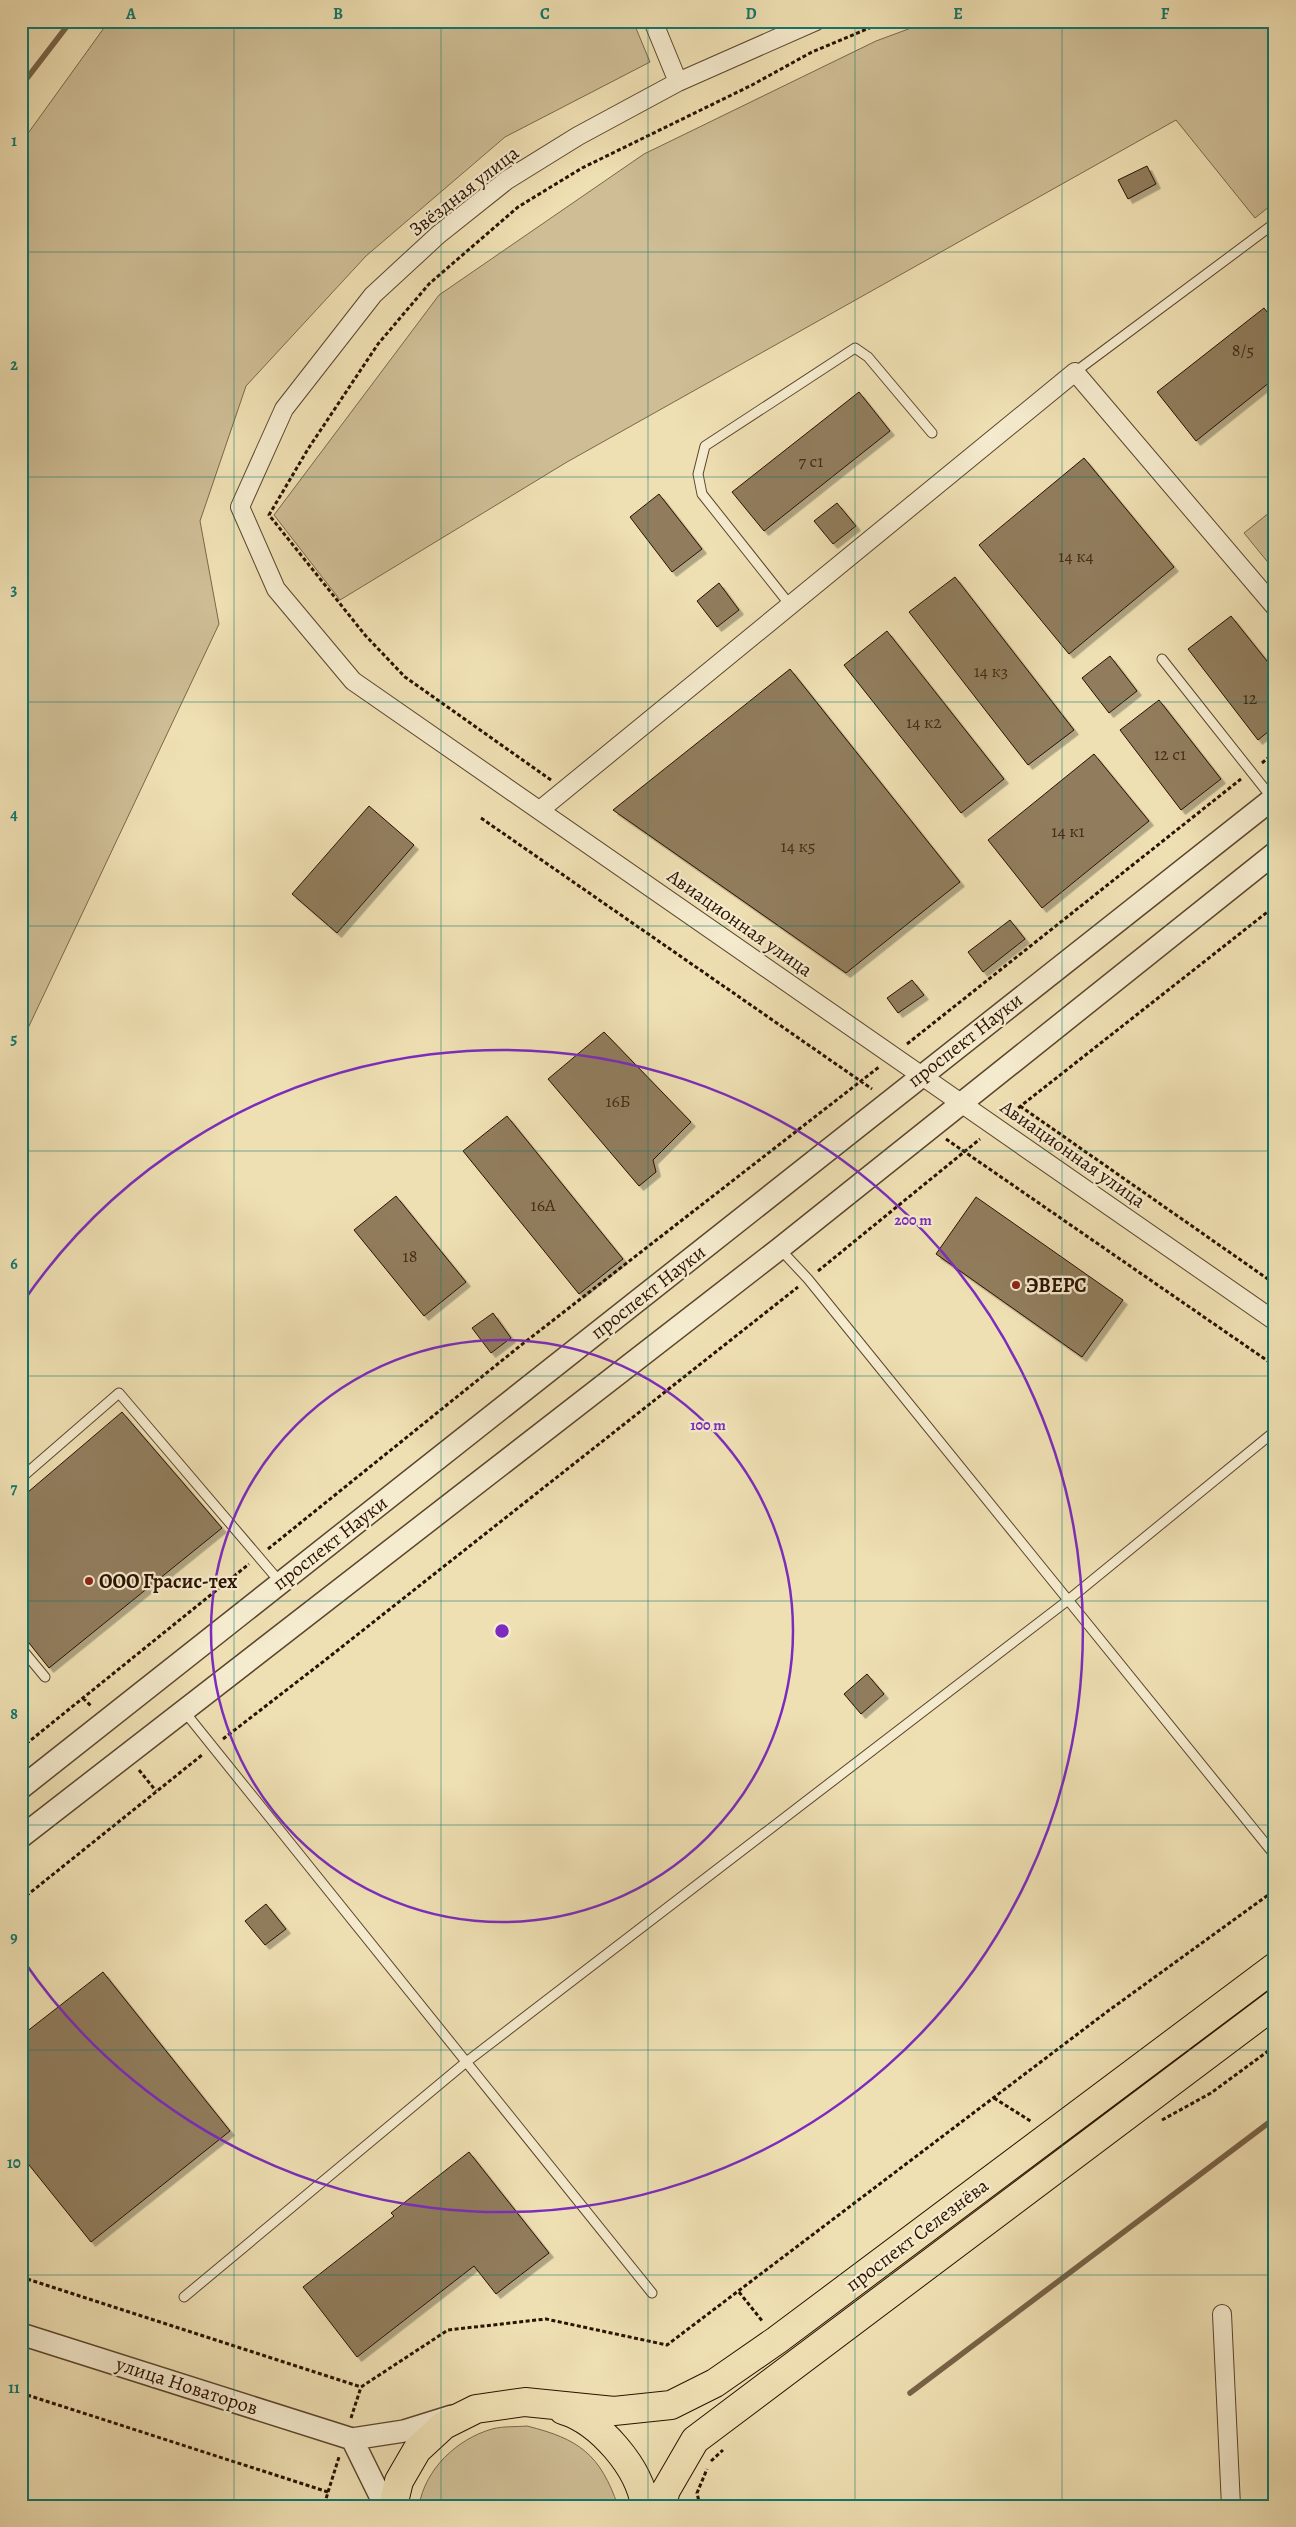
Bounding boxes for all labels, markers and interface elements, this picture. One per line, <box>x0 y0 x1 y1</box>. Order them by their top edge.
text: A <box>125 3 137 25</box>
text: B <box>333 3 343 25</box>
text: C <box>540 3 550 25</box>
text: D <box>745 3 757 25</box>
text: E <box>953 3 963 25</box>
text: F <box>1161 3 1170 25</box>
text: 1 <box>11 130 17 152</box>
street label: Звёздная улица <box>403 139 525 243</box>
house number: 8/5 <box>1232 338 1254 362</box>
text: 2 <box>10 354 18 376</box>
house number: 7 с1 <box>798 449 824 473</box>
house number: 14 к4 <box>1058 544 1094 568</box>
text: 3 <box>11 579 18 601</box>
house number: 14 к3 <box>974 659 1008 683</box>
house number: 12 <box>1243 686 1258 710</box>
house number: 14 к2 <box>906 710 942 734</box>
house number: 12 с1 <box>1154 742 1186 766</box>
text: 4 <box>10 804 18 826</box>
house number: 14 к1 <box>1051 819 1085 843</box>
house number: 14 к5 <box>781 834 815 858</box>
street label: Авиационная улица <box>661 862 819 984</box>
street label: проспект Науки <box>902 987 1028 1093</box>
text: 5 <box>11 1028 18 1050</box>
house number: 16Б <box>605 1089 631 1113</box>
street label: Авиационная улица <box>994 1093 1152 1215</box>
house number: 16А <box>531 1193 556 1217</box>
text: 200 m <box>894 1210 932 1230</box>
street label: проспект Науки <box>585 1239 711 1345</box>
house number: 18 <box>403 1244 417 1268</box>
text: 6 <box>10 1253 18 1275</box>
place label: ЭВЕРС <box>1026 1272 1087 1299</box>
marker: ЭВЕРС <box>1010 1279 1022 1291</box>
text: 100 m <box>690 1415 726 1435</box>
text: 7 <box>11 1478 18 1500</box>
street label: проспект Науки <box>267 1490 393 1596</box>
place label: ООО Грасис-тех <box>99 1568 238 1595</box>
marker: ООО Грасис-тех <box>83 1575 95 1587</box>
centre of rings <box>493 1622 511 1640</box>
text: 8 <box>10 1703 18 1725</box>
text: 9 <box>10 1927 18 1949</box>
text: 10 <box>7 2152 21 2174</box>
street label: проспект Селезнёва <box>840 2172 995 2298</box>
street label: улица Новаторов <box>112 2350 261 2422</box>
text: 11 <box>8 2377 20 2399</box>

